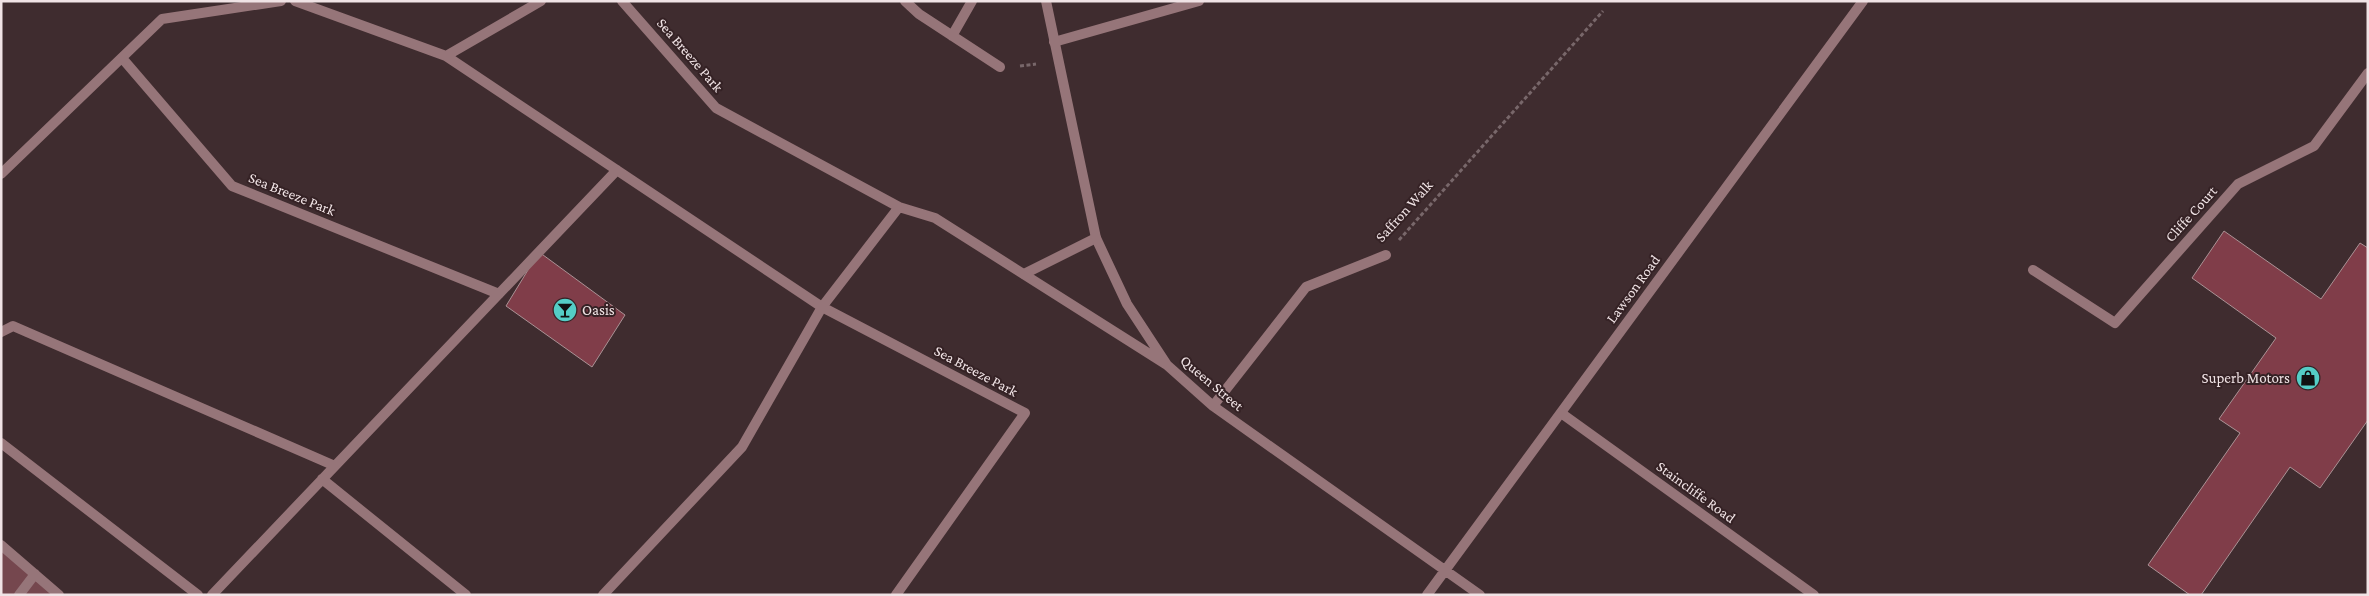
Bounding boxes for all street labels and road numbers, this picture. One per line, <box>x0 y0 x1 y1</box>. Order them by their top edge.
street label: Sea Breeze Park <box>654 15 727 96</box>
street label: Sea Breeze Park <box>246 169 338 219</box>
street label: Saffron Walk <box>1372 176 1436 245</box>
street label: Cliffe Court <box>2162 182 2221 245</box>
street label: Lawson Road <box>1603 252 1663 326</box>
street label: Sea Breeze Park <box>932 342 1021 400</box>
street label: Queen Street <box>1177 352 1248 415</box>
street label: Staincliffe Road <box>1653 458 1739 526</box>

